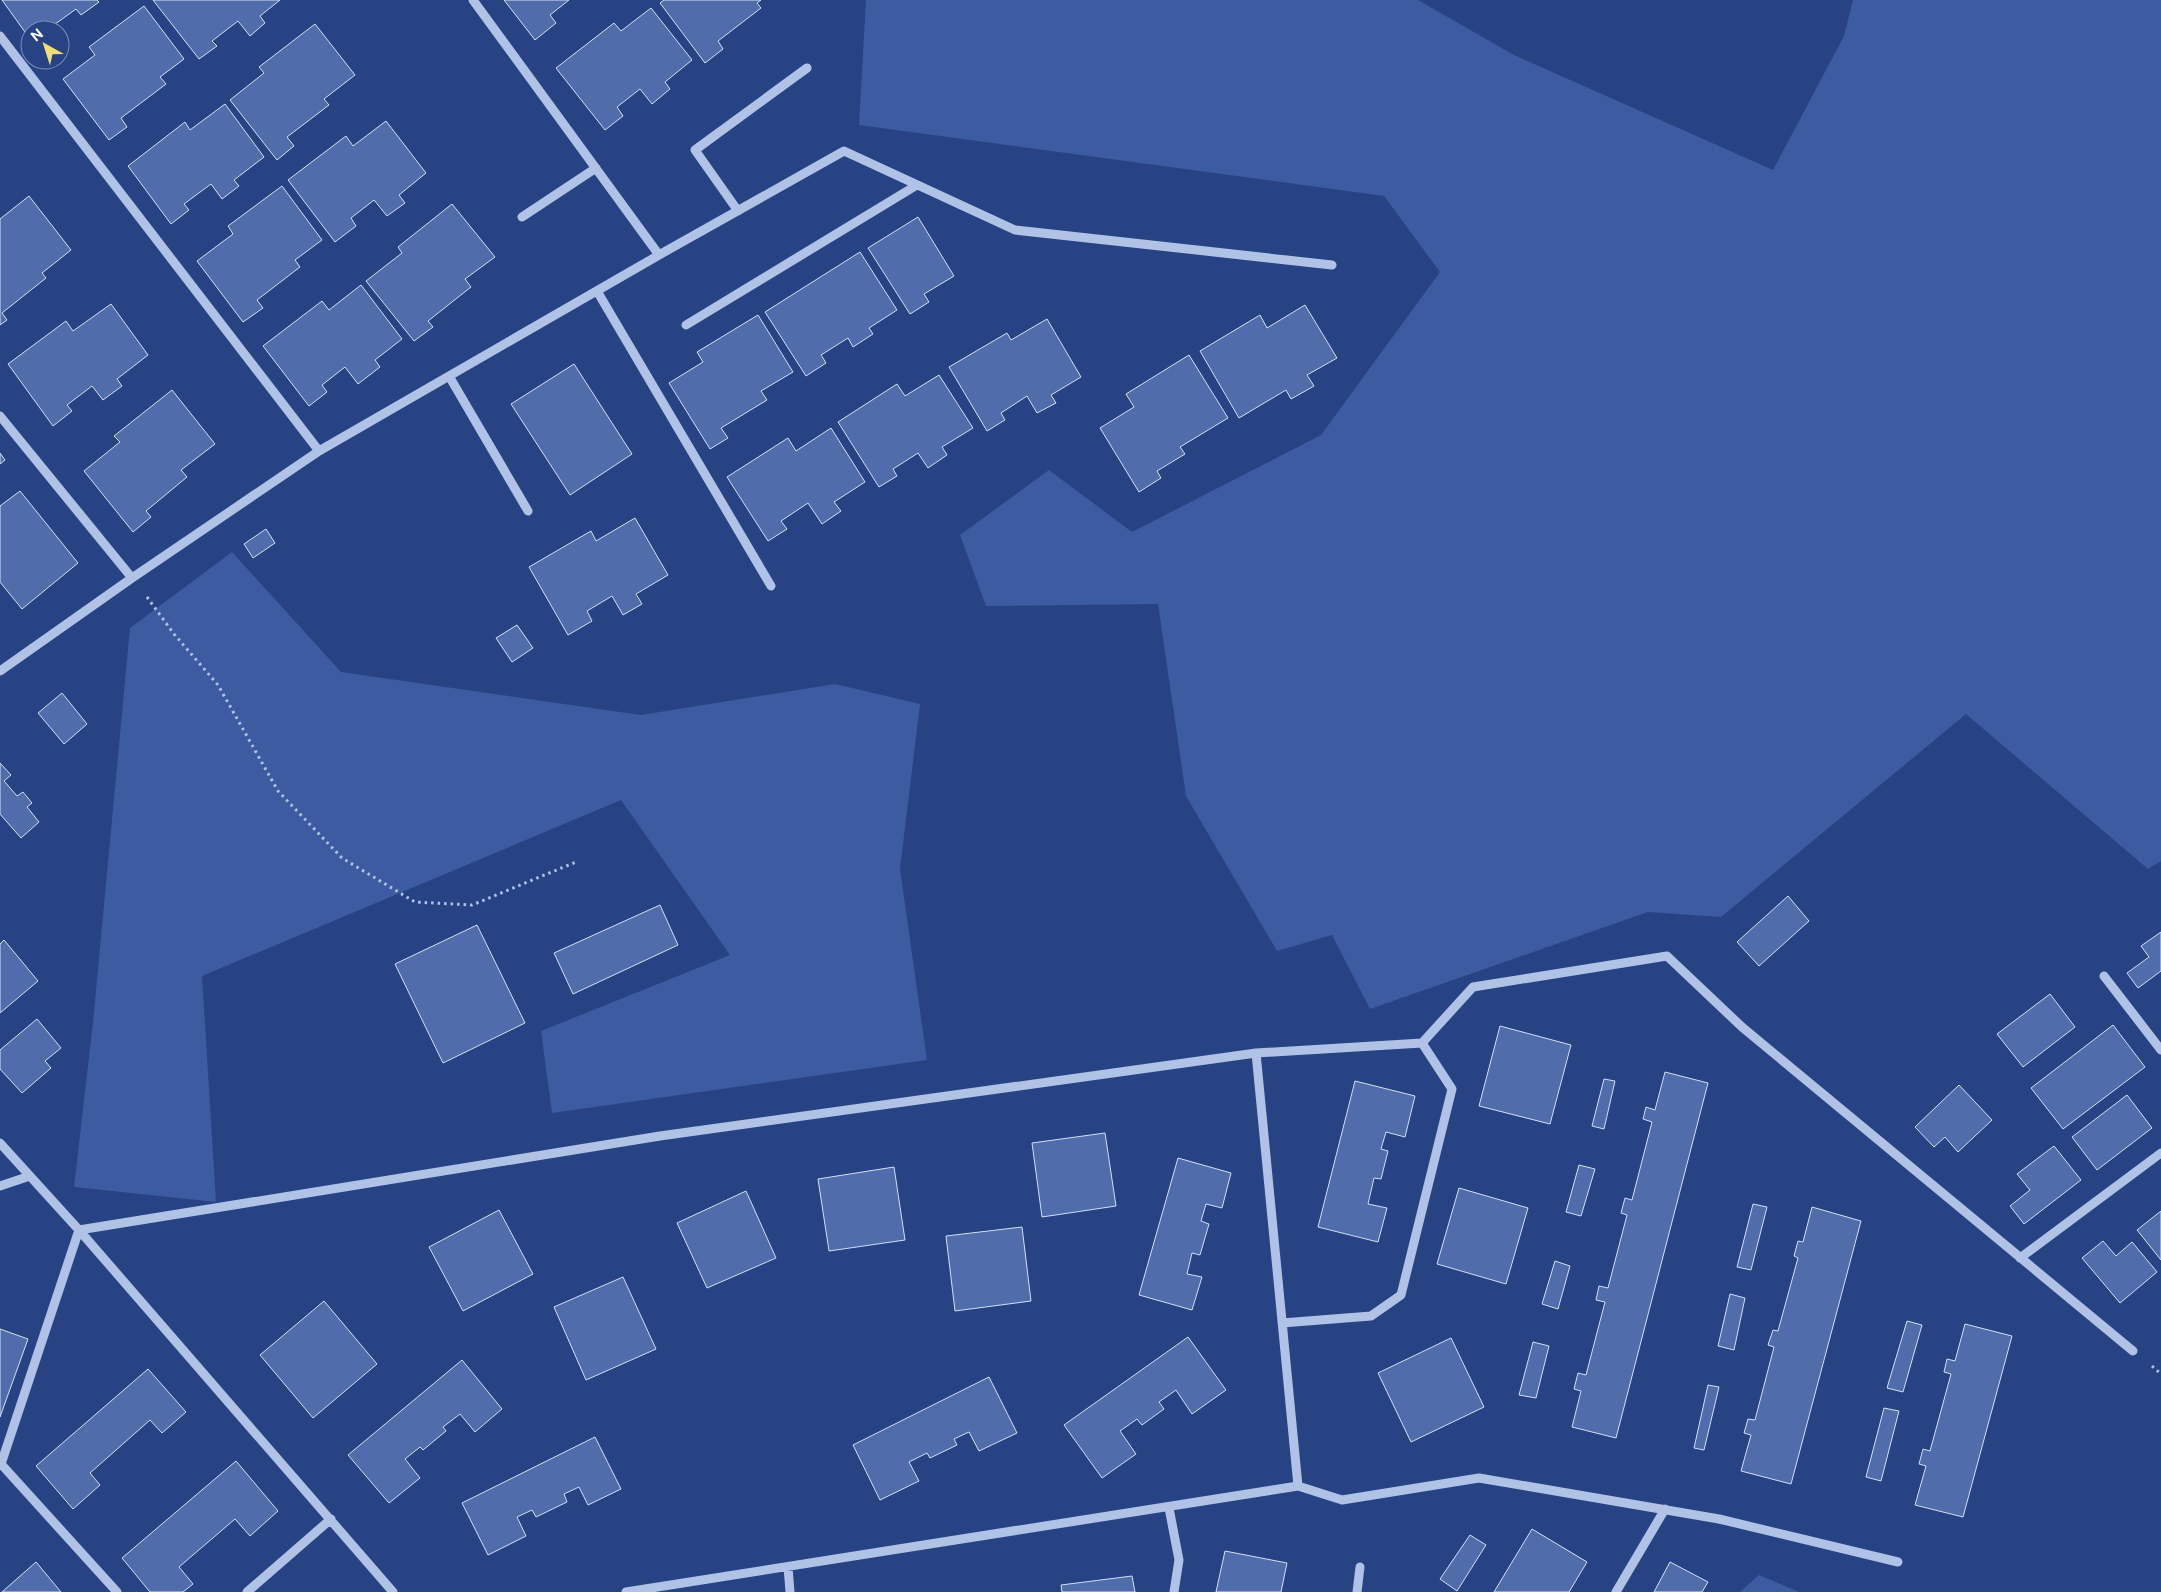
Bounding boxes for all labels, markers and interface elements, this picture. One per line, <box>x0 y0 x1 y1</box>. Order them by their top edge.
north arrow <box>20 20 70 70</box>
text: N <box>28 25 46 45</box>

